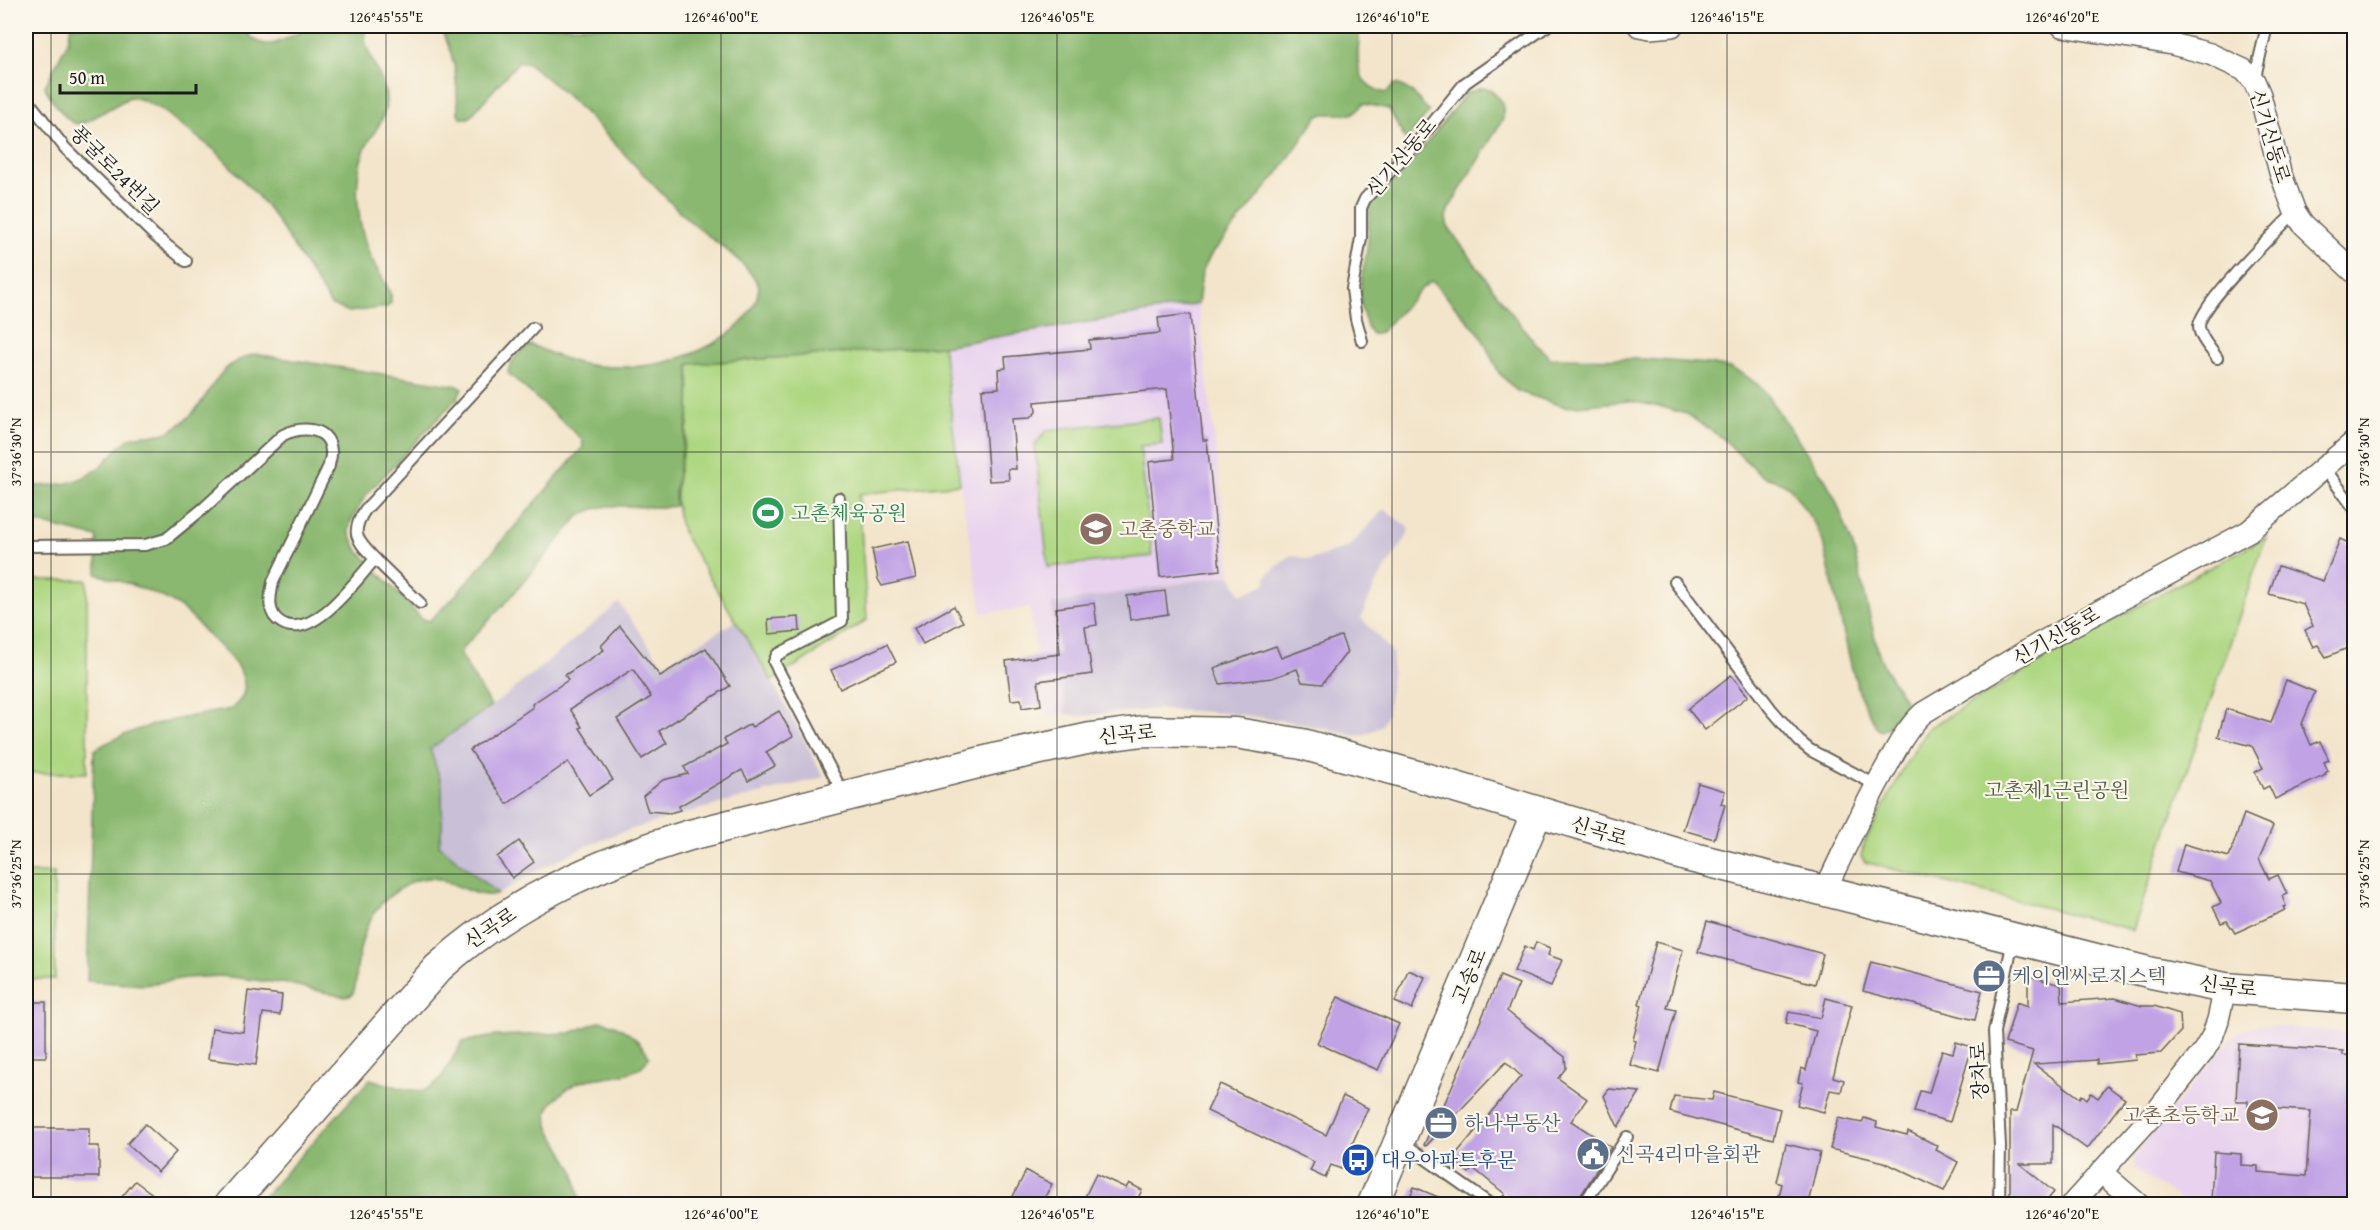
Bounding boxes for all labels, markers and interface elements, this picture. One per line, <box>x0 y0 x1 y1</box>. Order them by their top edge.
text: 126°45'55"E <box>349 6 423 27</box>
text: 126°46'00"E <box>684 6 758 27</box>
text: 126°46'05"E <box>1020 6 1094 27</box>
text: 126°46'10"E <box>1355 6 1429 27</box>
text: 126°46'15"E <box>1690 6 1764 27</box>
text: 126°46'20"E <box>2025 6 2099 27</box>
scale bar <box>60 57 196 95</box>
text: 50 m <box>69 64 105 91</box>
street label: 신기신동로 <box>2242 85 2298 186</box>
street label: 신기신동로 <box>1358 111 1443 204</box>
street label: 풍굴로24번길 <box>64 118 167 221</box>
text: 37°36'30"N <box>5 417 26 486</box>
text: 37°36'30"N <box>2353 417 2374 486</box>
sports icon: 고촌체육공원 <box>750 495 786 531</box>
place label: 고촌체육공원 <box>791 498 907 527</box>
school or university icon: 고촌중학교 <box>1078 511 1114 547</box>
place label: 고촌중학교 <box>1119 514 1216 543</box>
street label: 신기신동로 <box>2007 599 2105 672</box>
street label: 신곡로 <box>1097 716 1157 751</box>
park label: 고촌제1근린공원 <box>1985 775 2129 804</box>
street label: 신곡로 <box>1567 808 1631 853</box>
text: 37°36'25"N <box>5 839 26 908</box>
text: 37°36'25"N <box>2353 839 2374 908</box>
street label: 신곡로 <box>458 899 522 956</box>
street label: 고송로 <box>1444 943 1493 1008</box>
office icon: 케이엔씨로지스텍 <box>1971 958 2007 994</box>
place label: 케이엔씨로지스텍 <box>2012 961 2167 990</box>
street label: 신곡로 <box>2198 968 2259 1003</box>
street label: 장차로 <box>1963 1041 1994 1101</box>
school or university icon: 고촌초등학교 <box>2244 1097 2280 1133</box>
place label: 고촌초등학교 <box>2123 1100 2240 1129</box>
office icon: 하나부동산 <box>1423 1105 1459 1141</box>
place label: 하나부동산 <box>1464 1108 1561 1137</box>
public building icon: 신곡4리마을회관 <box>1575 1136 1611 1172</box>
place label: 신곡4리마을회관 <box>1616 1139 1762 1168</box>
bus stop icon: 대우아파트후문 <box>1340 1142 1376 1178</box>
place label: 대우아파트후문 <box>1381 1145 1516 1174</box>
text: 126°45'55"E <box>349 1203 423 1224</box>
text: 126°46'00"E <box>684 1203 758 1224</box>
text: 126°46'05"E <box>1020 1203 1094 1224</box>
text: 126°46'10"E <box>1355 1203 1429 1224</box>
text: 126°46'15"E <box>1690 1203 1764 1224</box>
text: 126°46'20"E <box>2025 1203 2099 1224</box>

